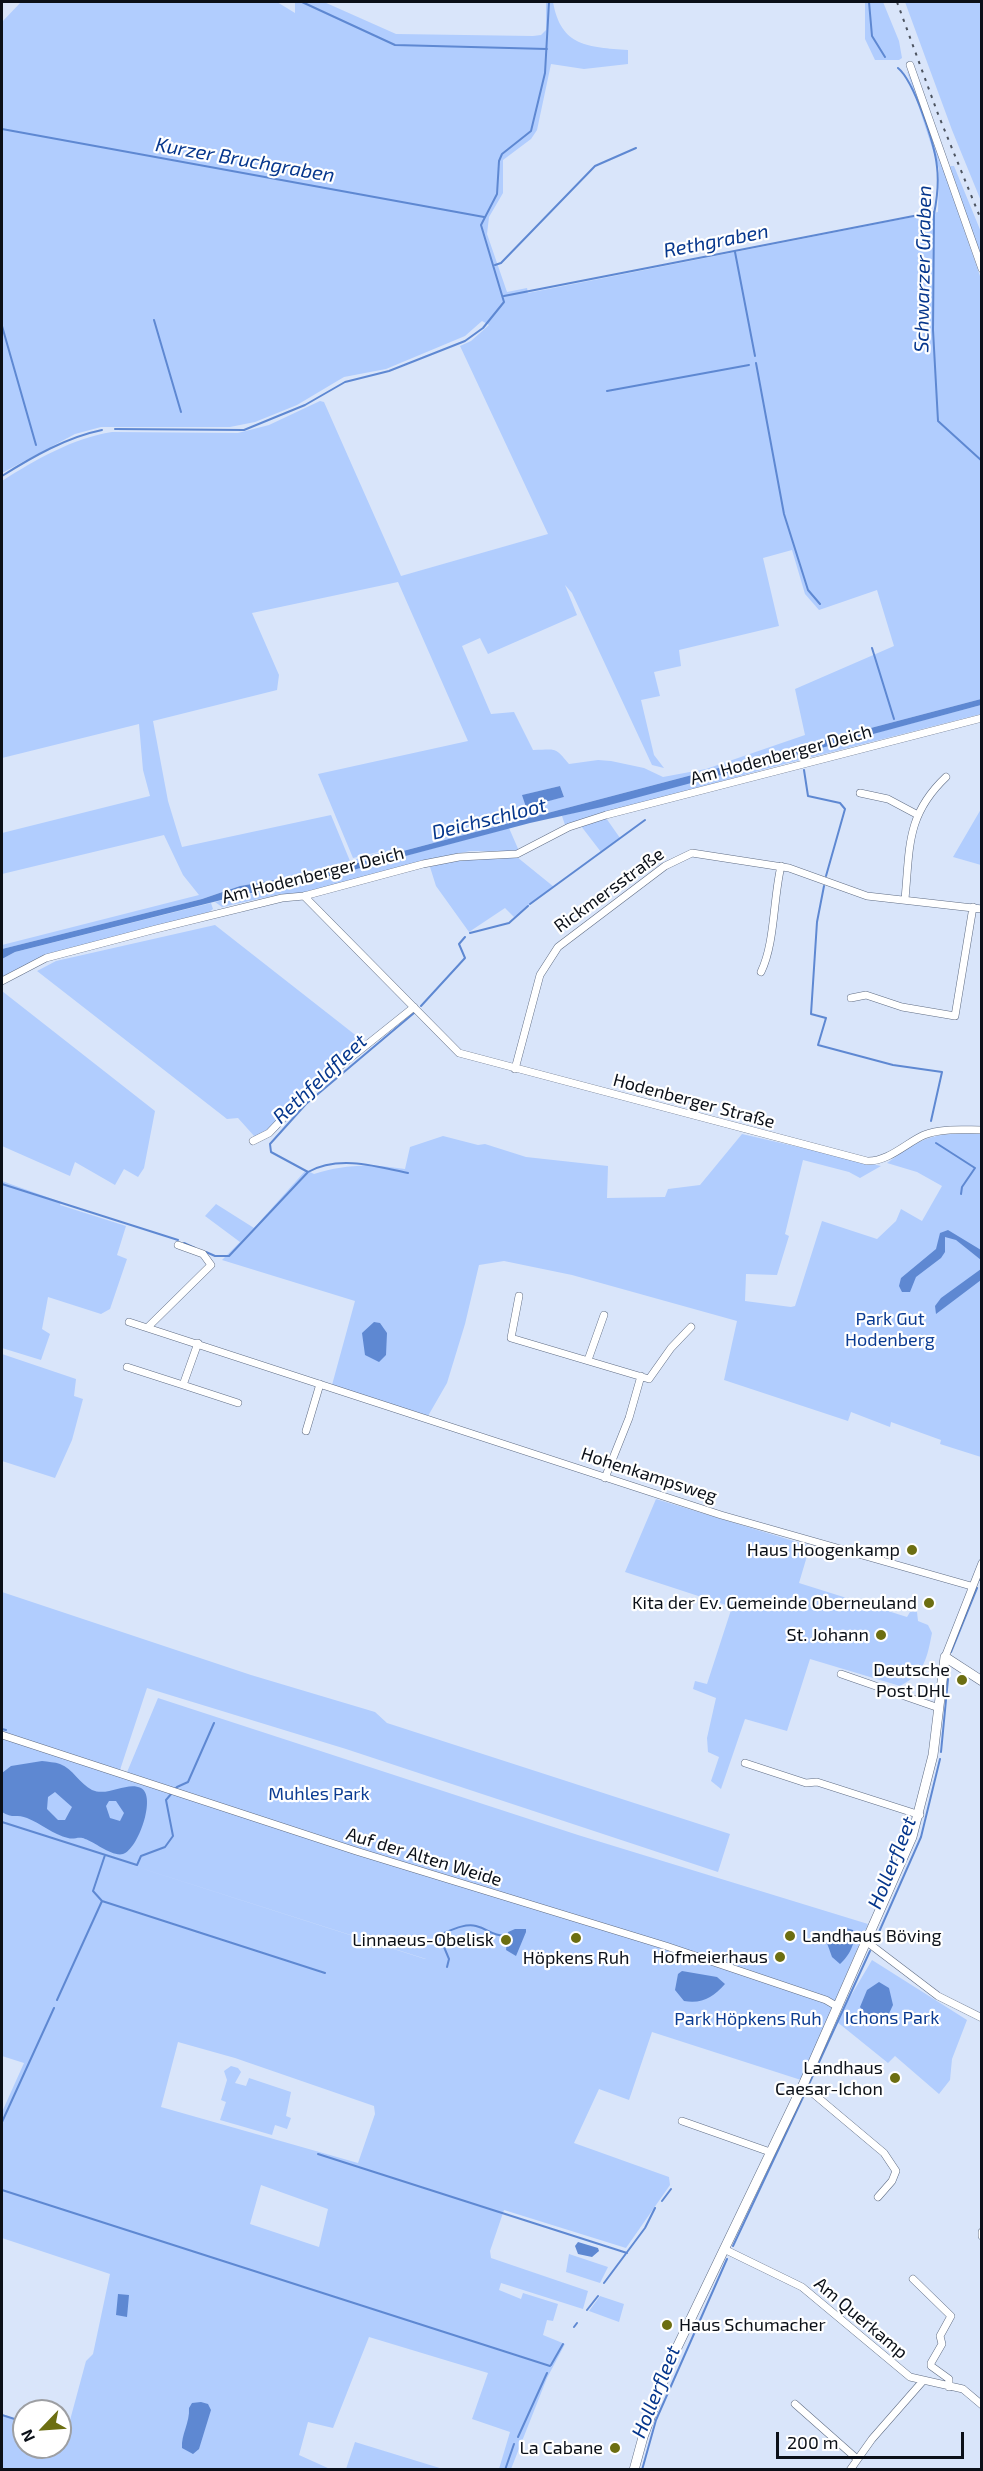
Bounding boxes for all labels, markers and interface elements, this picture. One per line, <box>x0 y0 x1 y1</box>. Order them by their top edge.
water label: Kurzer Bruchgraben <box>153 132 337 188</box>
water label: Schwarzer Graben <box>910 185 936 353</box>
water label: Rethgraben <box>661 219 771 263</box>
street label: Am Hodenberger Deich <box>688 720 874 790</box>
water label: Deichschloot <box>429 793 549 845</box>
street label: Am Hodenberger Deich <box>220 842 406 908</box>
street label: Rickmersstraße <box>550 843 668 937</box>
water label: Rethfeldfleet <box>268 1029 372 1129</box>
street label: Hodenberger Straße <box>611 1069 777 1133</box>
park label: Park Gut Hodenberg <box>845 1308 935 1350</box>
street label: Hohenkampsweg <box>578 1443 720 1507</box>
place label: Haus Hoogenkamp <box>747 1539 900 1561</box>
marker: Haus Hoogenkamp <box>905 1543 919 1557</box>
place label: Kita der Ev. Gemeinde Oberneuland <box>632 1592 917 1614</box>
marker: Kita der Ev. Gemeinde Oberneuland <box>922 1596 936 1610</box>
place label: St. Johann <box>786 1624 869 1646</box>
marker: St. Johann <box>874 1628 888 1642</box>
place label: Deutsche Post DHL <box>873 1659 950 1702</box>
marker: Deutsche Post DHL <box>955 1673 969 1687</box>
park label: Muhles Park <box>268 1783 370 1805</box>
water label: Hollerfleet <box>863 1813 921 1913</box>
street label: Auf der Alten Weide <box>343 1823 505 1891</box>
place label: Landhaus Böving <box>802 1925 941 1947</box>
place label: Linnaeus-Obelisk <box>352 1929 494 1951</box>
marker: Landhaus Böving <box>783 1929 797 1943</box>
marker: Höpkens Ruh <box>569 1931 583 1945</box>
marker: Linnaeus-Obelisk <box>499 1933 513 1947</box>
place label: Hofmeierhaus <box>652 1946 768 1968</box>
place label: Höpkens Ruh <box>523 1947 629 1969</box>
marker: Hofmeierhaus <box>773 1950 787 1964</box>
park label: Ichons Park <box>845 2007 939 2029</box>
park label: Park Höpkens Ruh <box>674 2008 822 2030</box>
place label: Landhaus Caesar-Ichon <box>775 2057 883 2100</box>
marker: Landhaus Caesar-Ichon <box>888 2071 902 2085</box>
street label: Am Querkamp <box>810 2273 912 2363</box>
place label: Haus Schumacher <box>679 2314 826 2336</box>
marker: Haus Schumacher <box>660 2318 674 2332</box>
water label: Hollerfleet <box>627 2342 685 2442</box>
north arrow <box>12 2399 72 2459</box>
scale bar <box>779 2420 966 2458</box>
text: N <box>16 2427 38 2445</box>
text: 200 m <box>787 2431 839 2453</box>
place label: La Cabane <box>519 2437 603 2459</box>
marker: La Cabane <box>608 2441 622 2455</box>

